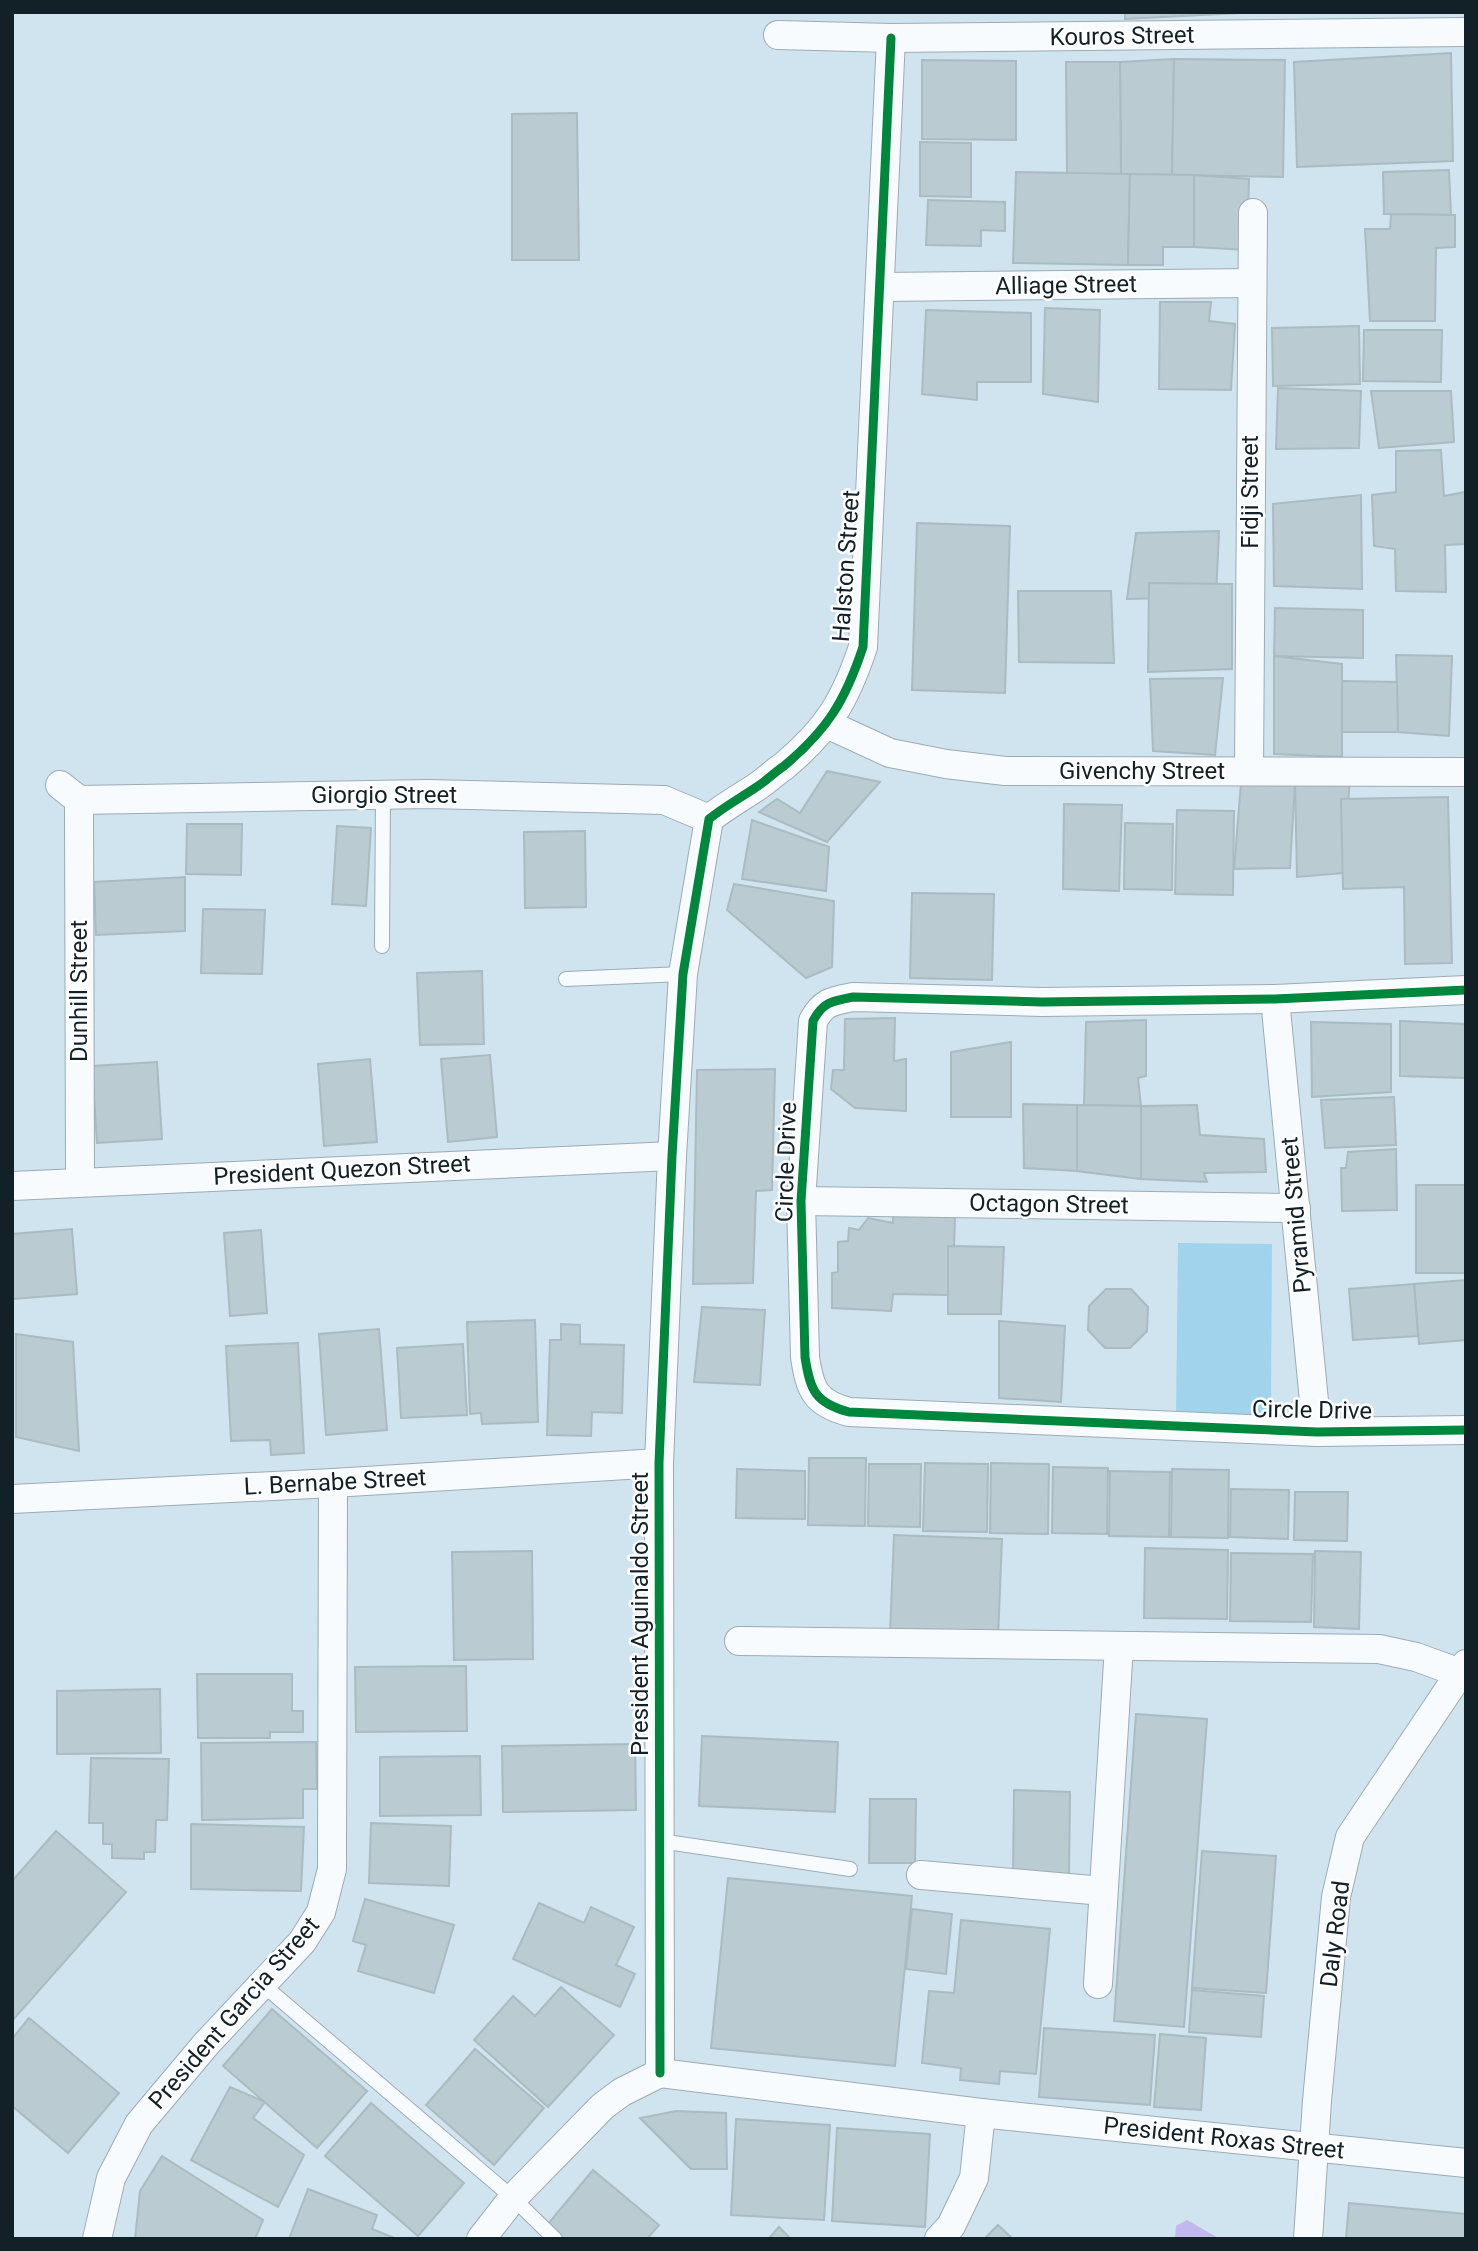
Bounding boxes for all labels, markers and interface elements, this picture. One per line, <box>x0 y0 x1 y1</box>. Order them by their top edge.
street label: Kouros Street <box>1049 21 1195 51</box>
street label: Alliage Street <box>995 270 1137 300</box>
street label: Fidji Street <box>1236 435 1264 549</box>
street label: Halston Street <box>827 489 865 643</box>
street label: Givenchy Street <box>1059 757 1225 785</box>
street label: Giorgio Street <box>311 781 457 809</box>
street label: Dunhill Street <box>65 920 93 1062</box>
street label: Circle Drive <box>770 1101 802 1223</box>
street label: Pyramid Street <box>1275 1135 1317 1294</box>
street label: President Quezon Street <box>213 1149 472 1191</box>
street label: Octagon Street <box>969 1189 1129 1219</box>
street label: Circle Drive <box>1252 1395 1372 1425</box>
street label: L. Bernabe Street <box>243 1463 427 1501</box>
street label: President Aguinaldo Street <box>626 1472 654 1756</box>
street label: Daly Road <box>1315 1879 1355 1989</box>
street label: President Garcia Street <box>143 1911 325 2115</box>
street label: President Roxas Street <box>1102 2111 1346 2165</box>

